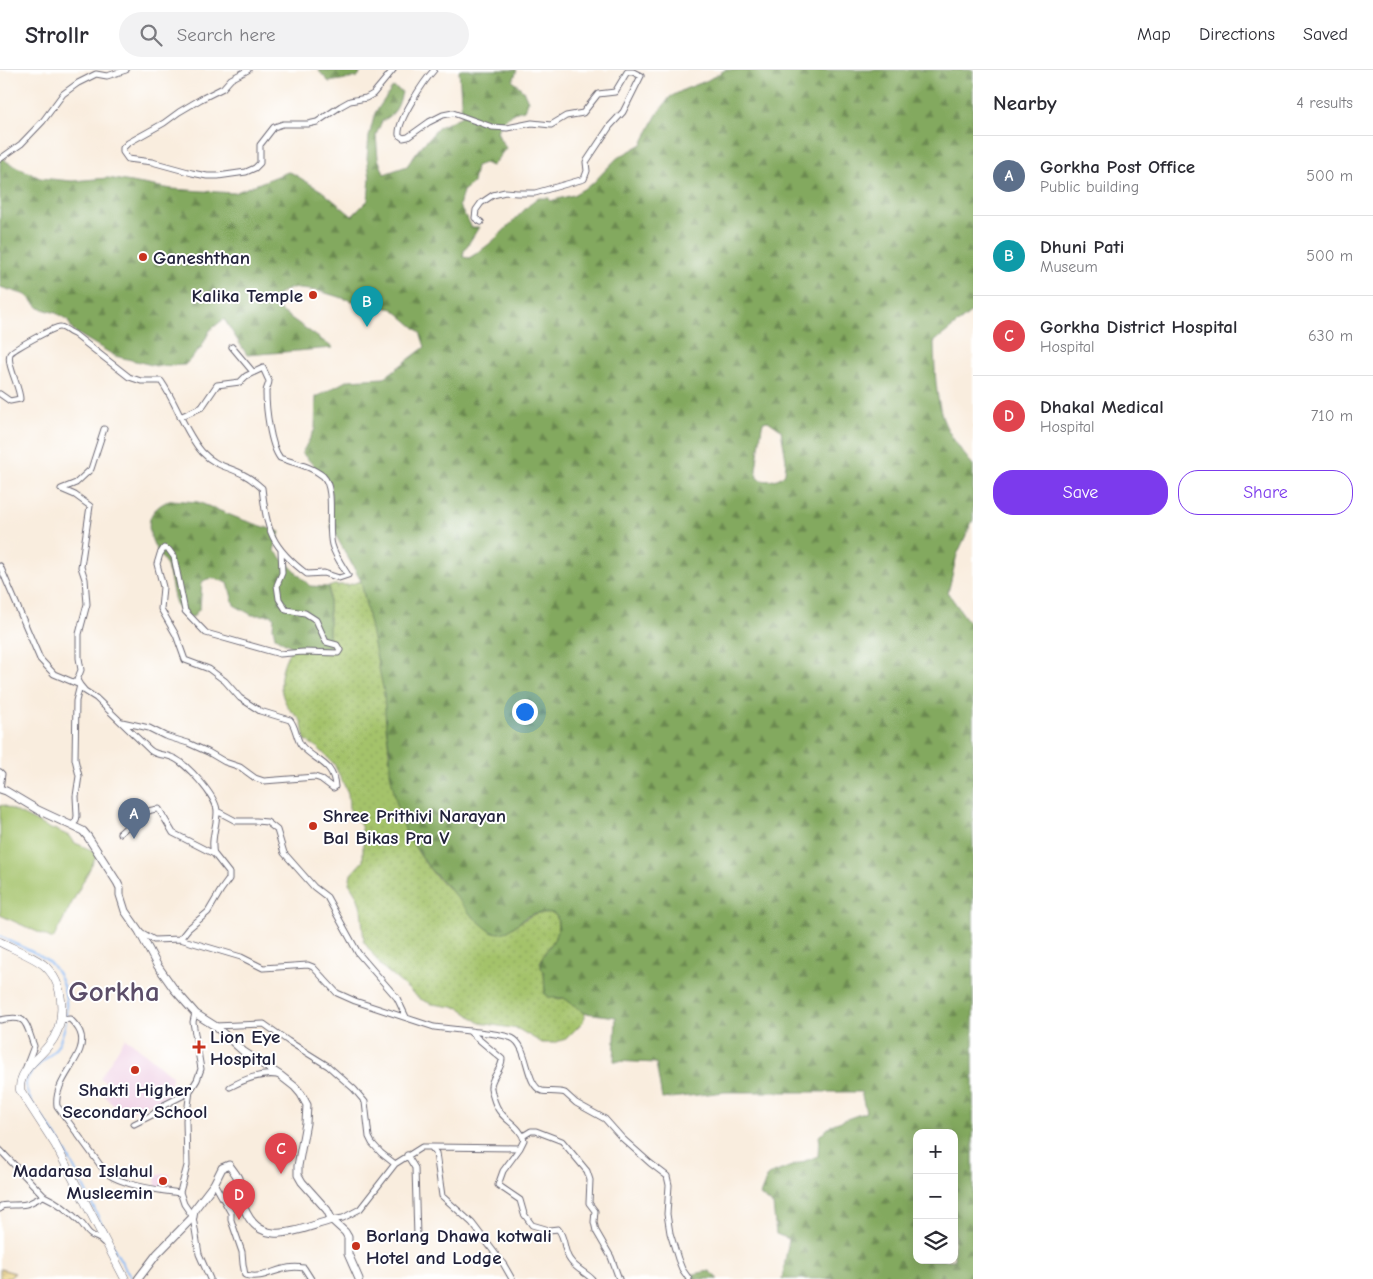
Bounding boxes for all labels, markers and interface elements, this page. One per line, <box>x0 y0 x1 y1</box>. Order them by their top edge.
search box <box>119 12 469 57</box>
text: Strollr <box>25 21 89 49</box>
icon: search <box>137 21 165 49</box>
text: Search here <box>177 24 276 46</box>
text: Map <box>1137 24 1171 45</box>
text: Directions <box>1199 24 1275 45</box>
text: Saved <box>1303 24 1348 45</box>
text: Nearby <box>993 91 1057 115</box>
text: 4 results <box>1296 94 1353 112</box>
text: Gorkha Post Office <box>1040 156 1195 178</box>
text: A <box>1005 167 1013 185</box>
text: 500 m <box>1306 167 1353 185</box>
text: Public building <box>1040 178 1139 196</box>
text: Dhuni Pati <box>1040 236 1124 258</box>
place label: Ganeshthan <box>153 247 250 269</box>
text: B <box>1004 247 1014 265</box>
text: 500 m <box>1306 247 1353 265</box>
marker: Ganeshthan <box>137 251 149 263</box>
text: Museum <box>1040 258 1098 276</box>
place label: Kalika Temple <box>192 285 303 307</box>
pin: B <box>351 286 383 327</box>
marker: Kalika Temple <box>307 289 319 301</box>
text: Gorkha District Hospital <box>1040 316 1237 338</box>
text: C <box>1004 327 1014 345</box>
text: 630 m <box>1308 327 1353 345</box>
text: Hospital <box>1040 338 1095 356</box>
text: Dhakal Medical <box>1040 396 1164 418</box>
text: D <box>1004 407 1014 425</box>
text: 710 m <box>1311 407 1353 425</box>
text: Hospital <box>1040 418 1095 436</box>
button: Save <box>993 470 1168 515</box>
button: Share <box>1178 470 1353 515</box>
your location <box>512 699 538 725</box>
pin: A <box>118 798 150 839</box>
place label: Shree Prithivi Narayan Bal Bikas Pra V <box>323 805 506 849</box>
marker: Shree Prithivi Narayan Bal Bikas Pra V <box>307 820 319 832</box>
district label: Gorkha <box>68 975 160 1008</box>
place label: Lion Eye Hospital <box>210 1026 280 1070</box>
marker: Lion Eye Hospital <box>192 1040 206 1054</box>
marker: Shakti Higher Secondary School <box>129 1064 141 1076</box>
place label: Shakti Higher Secondary School <box>63 1079 207 1123</box>
map controls <box>913 1129 958 1264</box>
button: + <box>913 1129 958 1174</box>
pin: C <box>265 1133 297 1174</box>
place label: Madarasa Islahul Musleemin <box>13 1160 153 1204</box>
button: − <box>913 1174 958 1219</box>
marker: Madarasa Islahul Musleemin <box>157 1175 169 1187</box>
pin: D <box>223 1179 255 1220</box>
button: layers <box>913 1219 958 1264</box>
place label: Borlang Dhawa kotwali Hotel and Lodge <box>366 1225 552 1269</box>
marker: Borlang Dhawa kotwali Hotel and Lodge <box>350 1240 362 1252</box>

